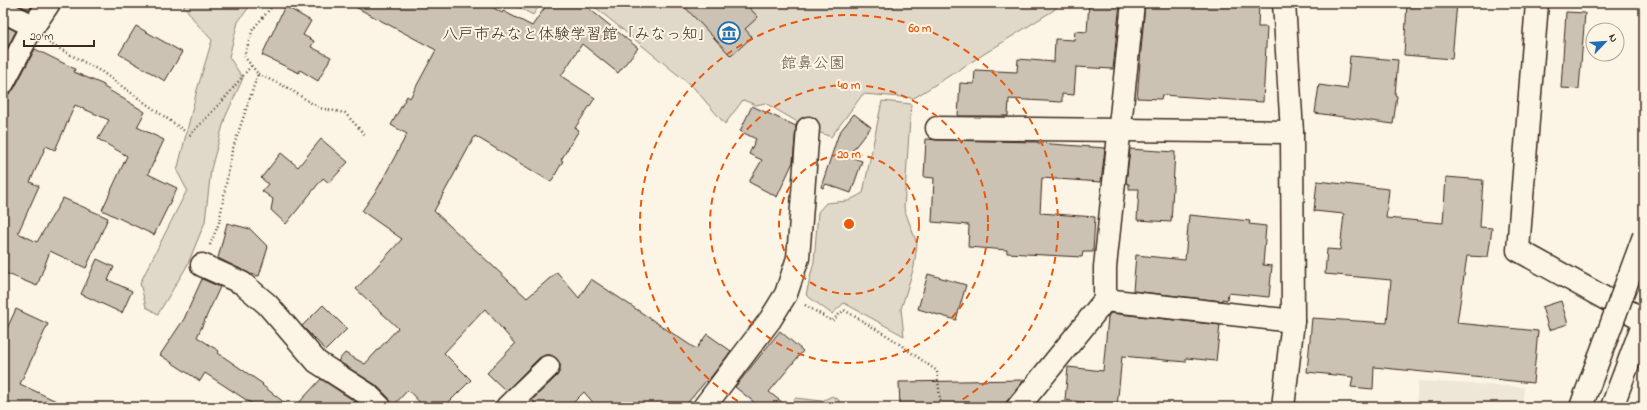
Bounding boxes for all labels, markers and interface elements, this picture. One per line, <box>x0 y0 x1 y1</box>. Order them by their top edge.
museum icon: 八戸市みなと体験学習館「みなっ知」 <box>716 20 742 46</box>
text: 60 m <box>908 20 932 38</box>
scale bar <box>24 22 94 48</box>
north arrow <box>1585 22 1625 62</box>
place label: 八戸市みなと体験学習館「みなっ知」 <box>442 23 714 47</box>
text: 20 m <box>30 28 53 46</box>
text: N <box>1604 31 1622 45</box>
park label: 館鼻公園 <box>781 52 845 76</box>
text: 40 m <box>837 77 861 95</box>
text: 20 m <box>836 146 861 164</box>
centre of rings <box>842 217 856 231</box>

